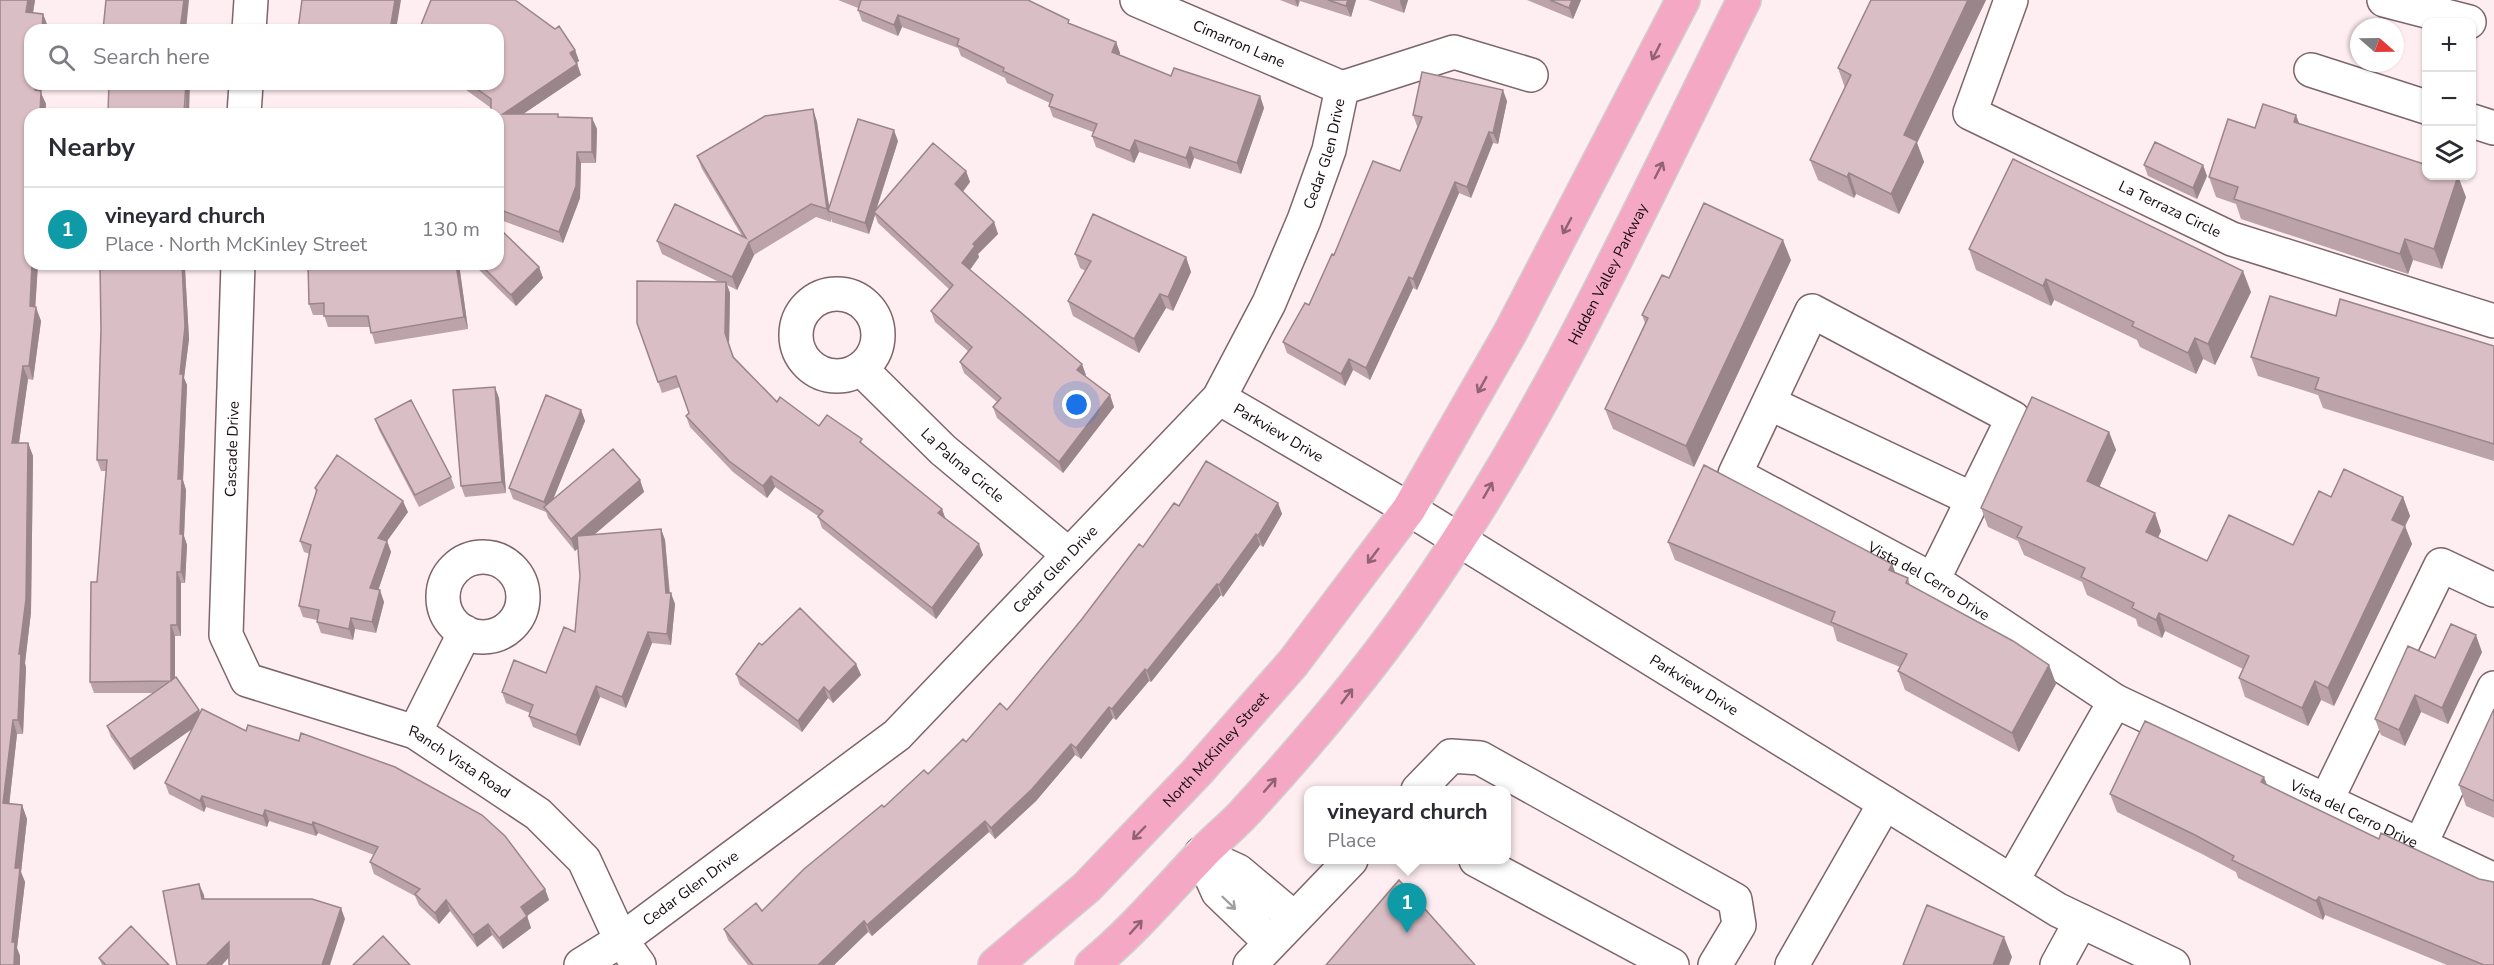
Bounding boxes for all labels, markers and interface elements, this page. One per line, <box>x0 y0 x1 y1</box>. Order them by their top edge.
street label: Cimarron Lane <box>1190 15 1288 72</box>
north arrow <box>2350 18 2404 72</box>
map controls <box>2422 18 2476 180</box>
button: + <box>2422 18 2476 72</box>
search box <box>24 24 504 90</box>
icon: search <box>45 41 78 74</box>
text: Search here <box>93 42 210 72</box>
one-way arrow <box>1650 43 1662 60</box>
button: − <box>2422 72 2476 126</box>
street label: Cedar Glen Drive <box>1299 97 1350 212</box>
button: layers <box>2422 126 2476 180</box>
text: Nearby <box>48 130 135 165</box>
one-way arrow <box>1653 162 1665 179</box>
street label: La Terraza Circle <box>2115 176 2224 242</box>
street label: Hidden Valley Parkway <box>1563 200 1652 348</box>
text: vineyard church <box>105 201 266 231</box>
text: 1 <box>62 216 74 243</box>
text: 130 m <box>422 216 480 243</box>
one-way arrow <box>1561 216 1572 234</box>
text: Place · North McKinley Street <box>105 231 367 258</box>
one-way arrow <box>1476 375 1487 393</box>
your location <box>1062 390 1091 419</box>
street label: Parkview Drive <box>1230 399 1327 467</box>
street label: Cascade Drive <box>220 401 244 497</box>
street label: La Palma Circle <box>916 424 1009 507</box>
one-way arrow <box>1482 482 1494 499</box>
street label: Cedar Glen Drive <box>1008 521 1102 618</box>
street label: Vista del Cerro Drive <box>1863 536 1994 625</box>
one-way arrow <box>1367 548 1380 564</box>
street label: Parkview Drive <box>1646 650 1742 720</box>
street label: North McKinley Street <box>1159 687 1274 812</box>
one-way arrow <box>1340 688 1353 704</box>
street label: Ranch Vista Road <box>406 721 514 803</box>
street label: Vista del Cerro Drive <box>2286 775 2421 853</box>
one-way arrow <box>1263 778 1277 793</box>
popup <box>1304 786 1511 864</box>
text: vineyard church <box>1327 797 1488 827</box>
one-way arrow <box>1132 825 1146 840</box>
text: Place <box>1327 827 1376 854</box>
street label: Cedar Glen Drive <box>639 846 743 930</box>
pin: 1 <box>1388 884 1426 933</box>
one-way arrow <box>1222 895 1237 910</box>
one-way arrow <box>1129 919 1143 934</box>

